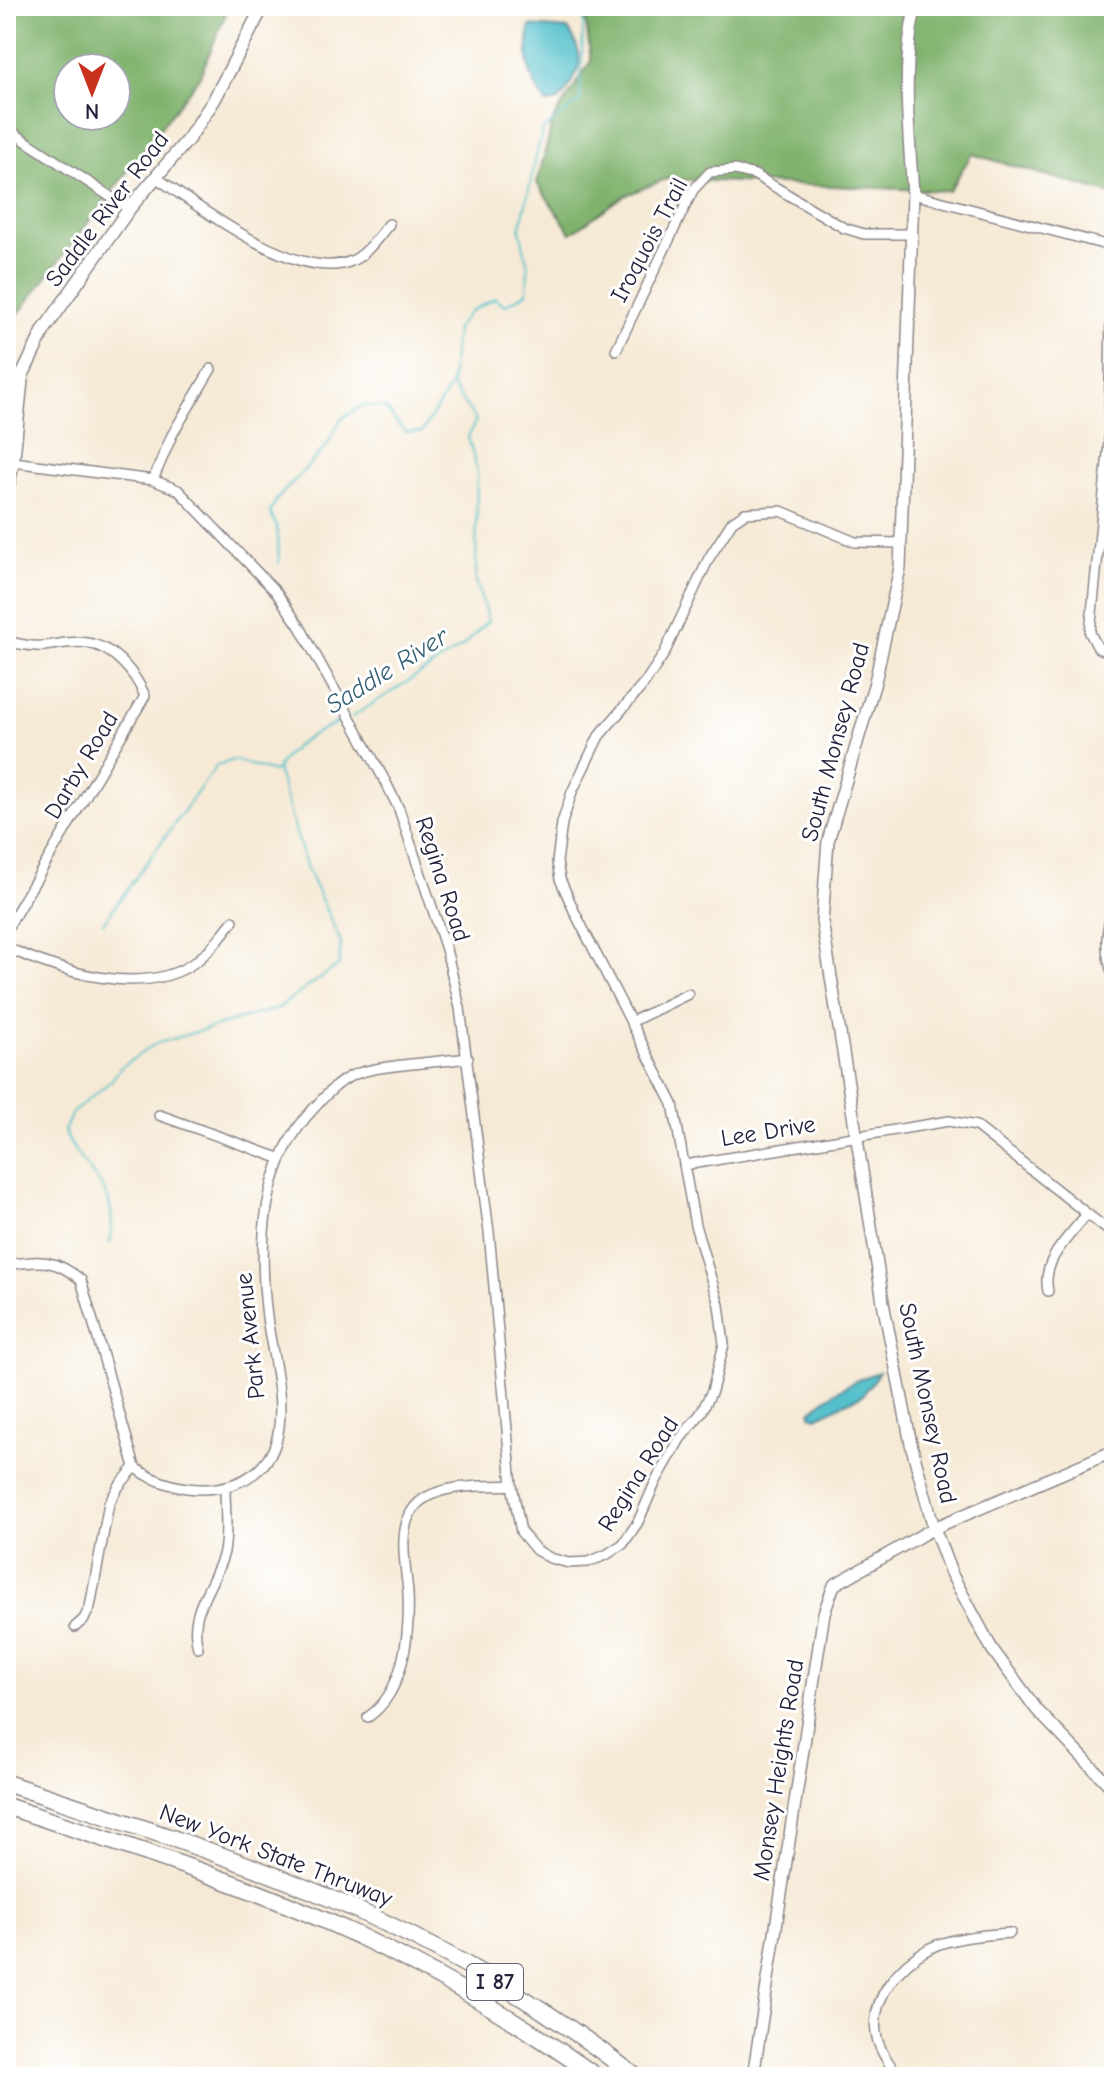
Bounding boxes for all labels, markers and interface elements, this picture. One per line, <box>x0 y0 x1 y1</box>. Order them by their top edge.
north arrow <box>52 52 132 132</box>
text: N <box>85 98 99 124</box>
street label: Saddle River Road <box>40 126 174 292</box>
street label: Iroquois Trail <box>605 173 693 307</box>
water label: Saddle River <box>320 621 455 720</box>
street label: South Monsey Road <box>795 640 875 844</box>
street label: Darby Road <box>38 706 124 824</box>
street label: Regina Road <box>410 813 476 945</box>
street label: Lee Drive <box>719 1110 817 1152</box>
street label: Park Avenue <box>229 1271 271 1401</box>
street label: South Monsey Road <box>893 1300 963 1506</box>
street label: Regina Road <box>592 1412 684 1536</box>
street label: Monsey Heights Road <box>747 1657 809 1883</box>
street label: New York State Thruway <box>156 1798 397 1912</box>
road number: I 87 <box>467 1964 523 2000</box>

